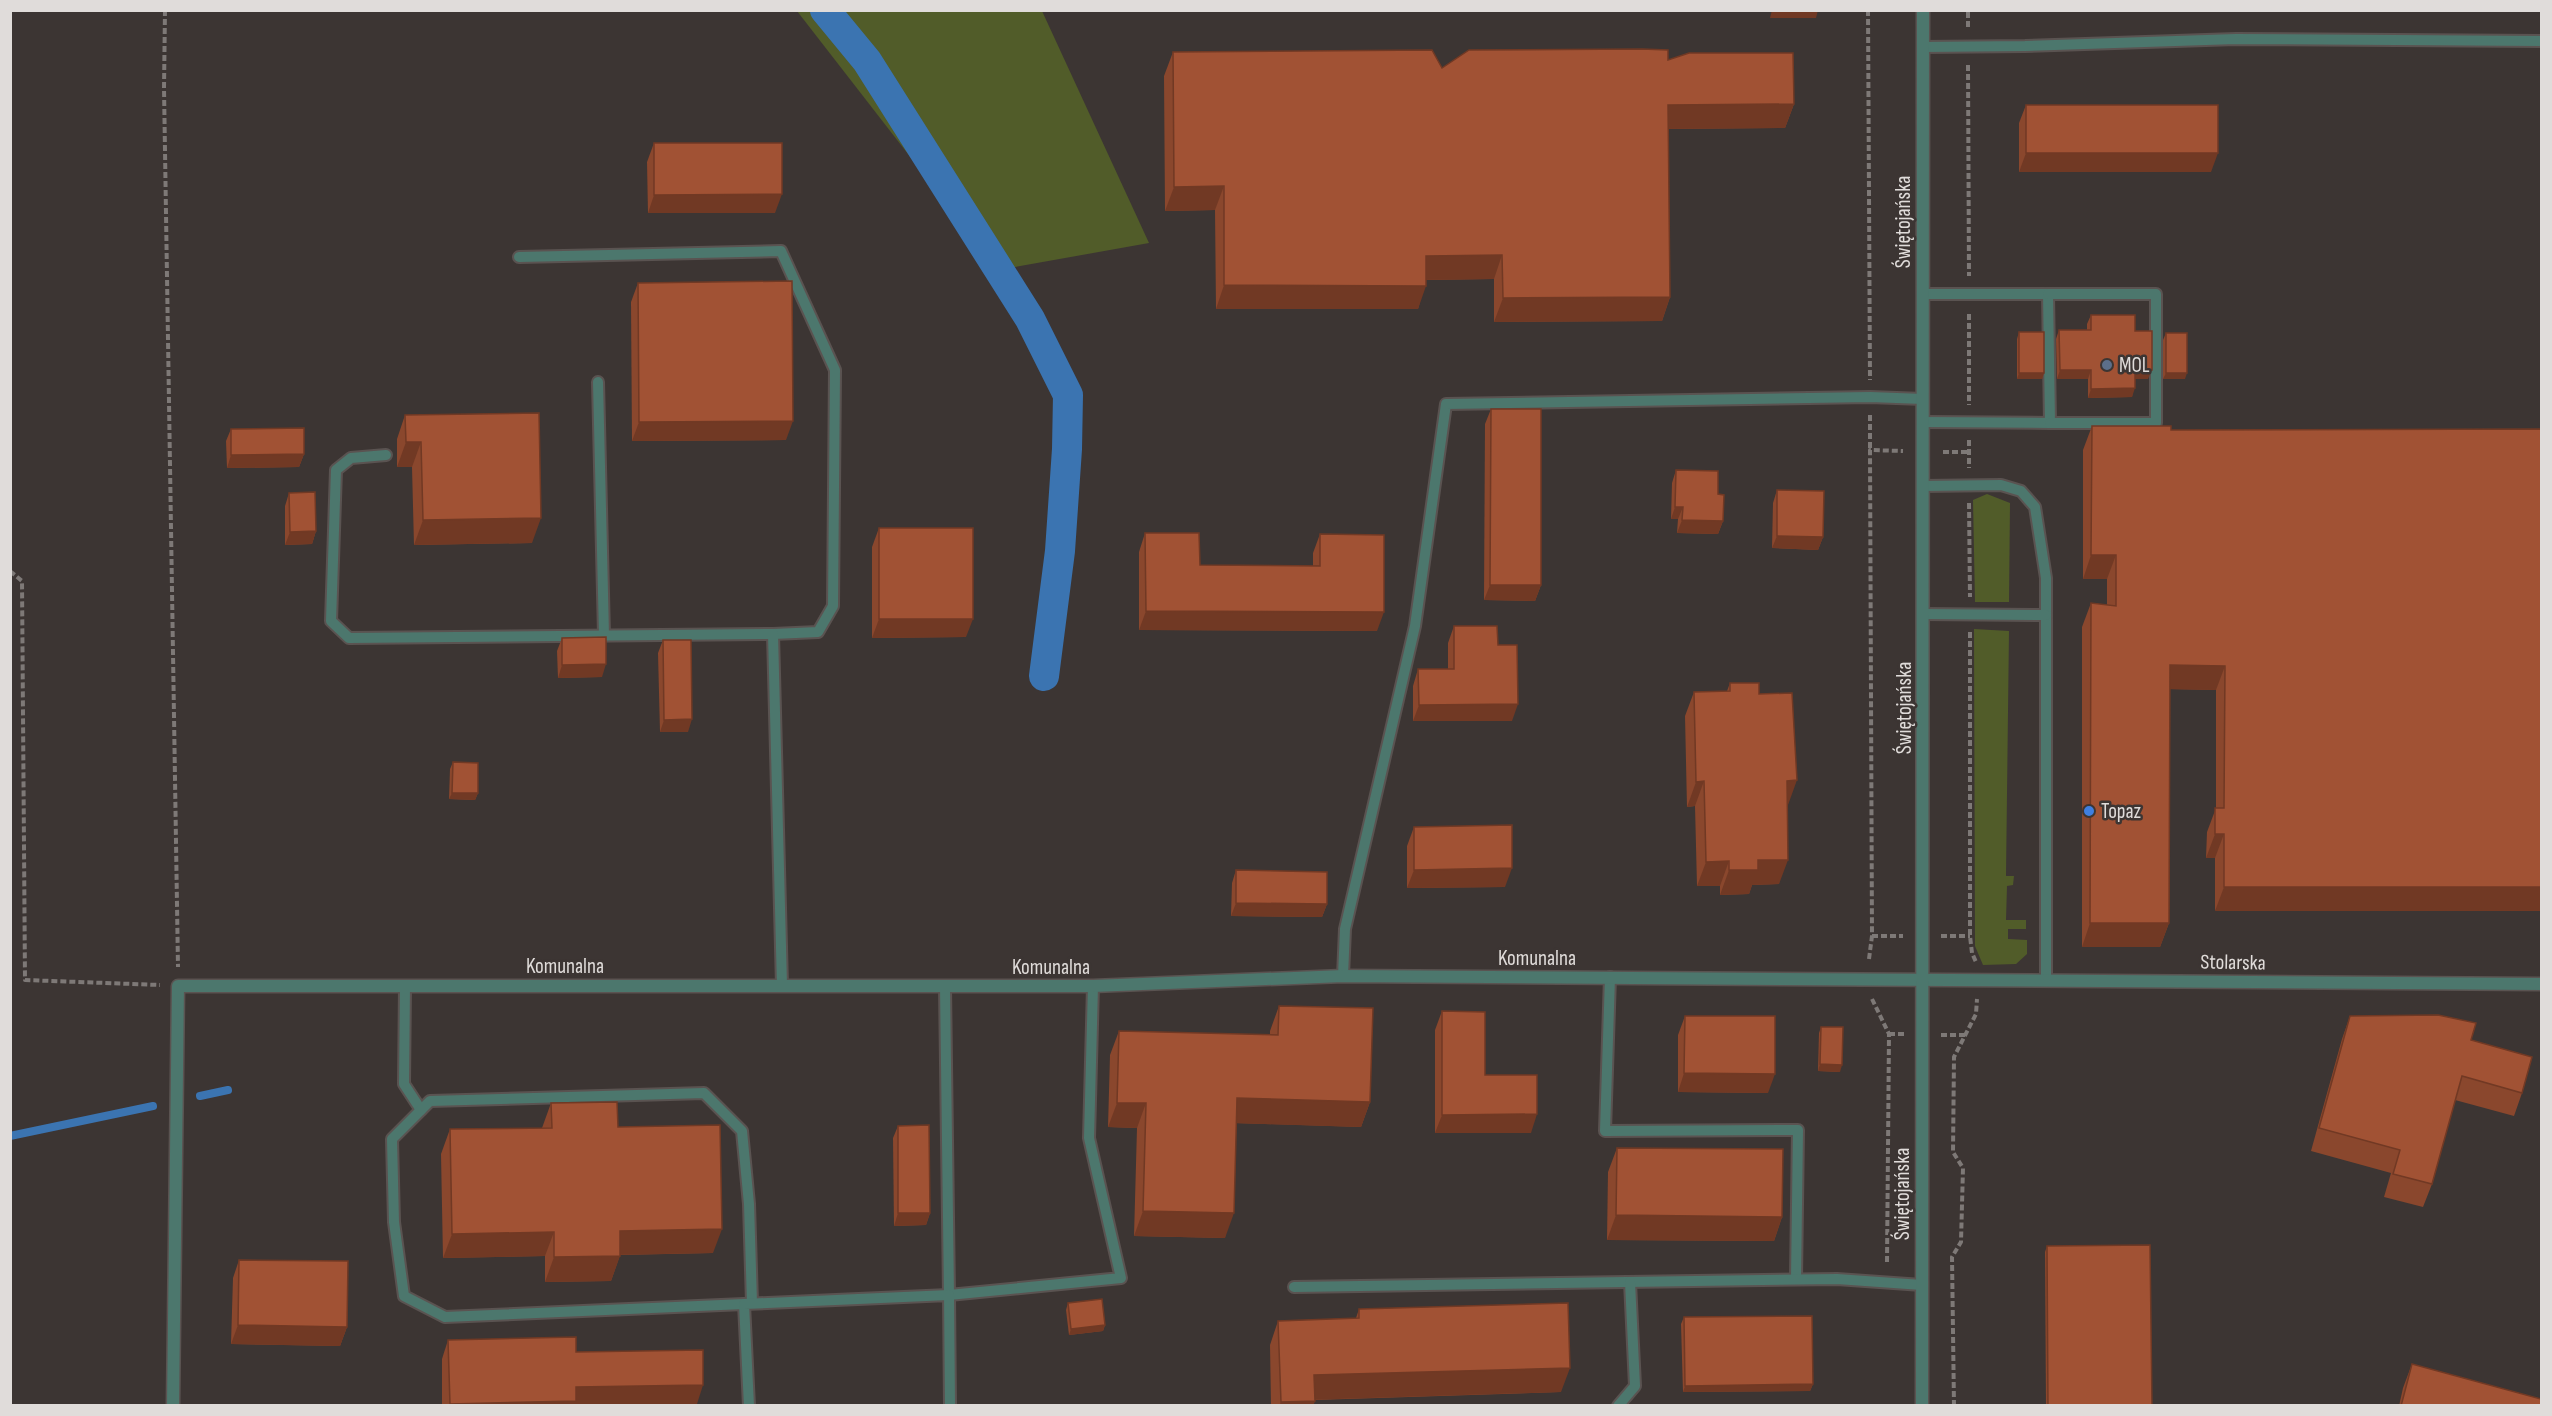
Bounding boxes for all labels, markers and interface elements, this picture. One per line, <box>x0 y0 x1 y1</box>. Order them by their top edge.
street label: Świętojańska <box>1891 176 1916 268</box>
place label: MOL <box>2119 353 2150 378</box>
marker: MOL <box>2100 358 2114 372</box>
street label: Świętojańska <box>1892 662 1917 754</box>
place label: Topaz <box>2101 799 2142 824</box>
marker: Topaz <box>2082 804 2096 818</box>
street label: Komunalna <box>1498 946 1576 971</box>
street label: Stolarska <box>2200 949 2266 976</box>
street label: Komunalna <box>526 954 604 979</box>
street label: Komunalna <box>1012 955 1090 980</box>
street label: Świętojańska <box>1890 1148 1915 1240</box>

